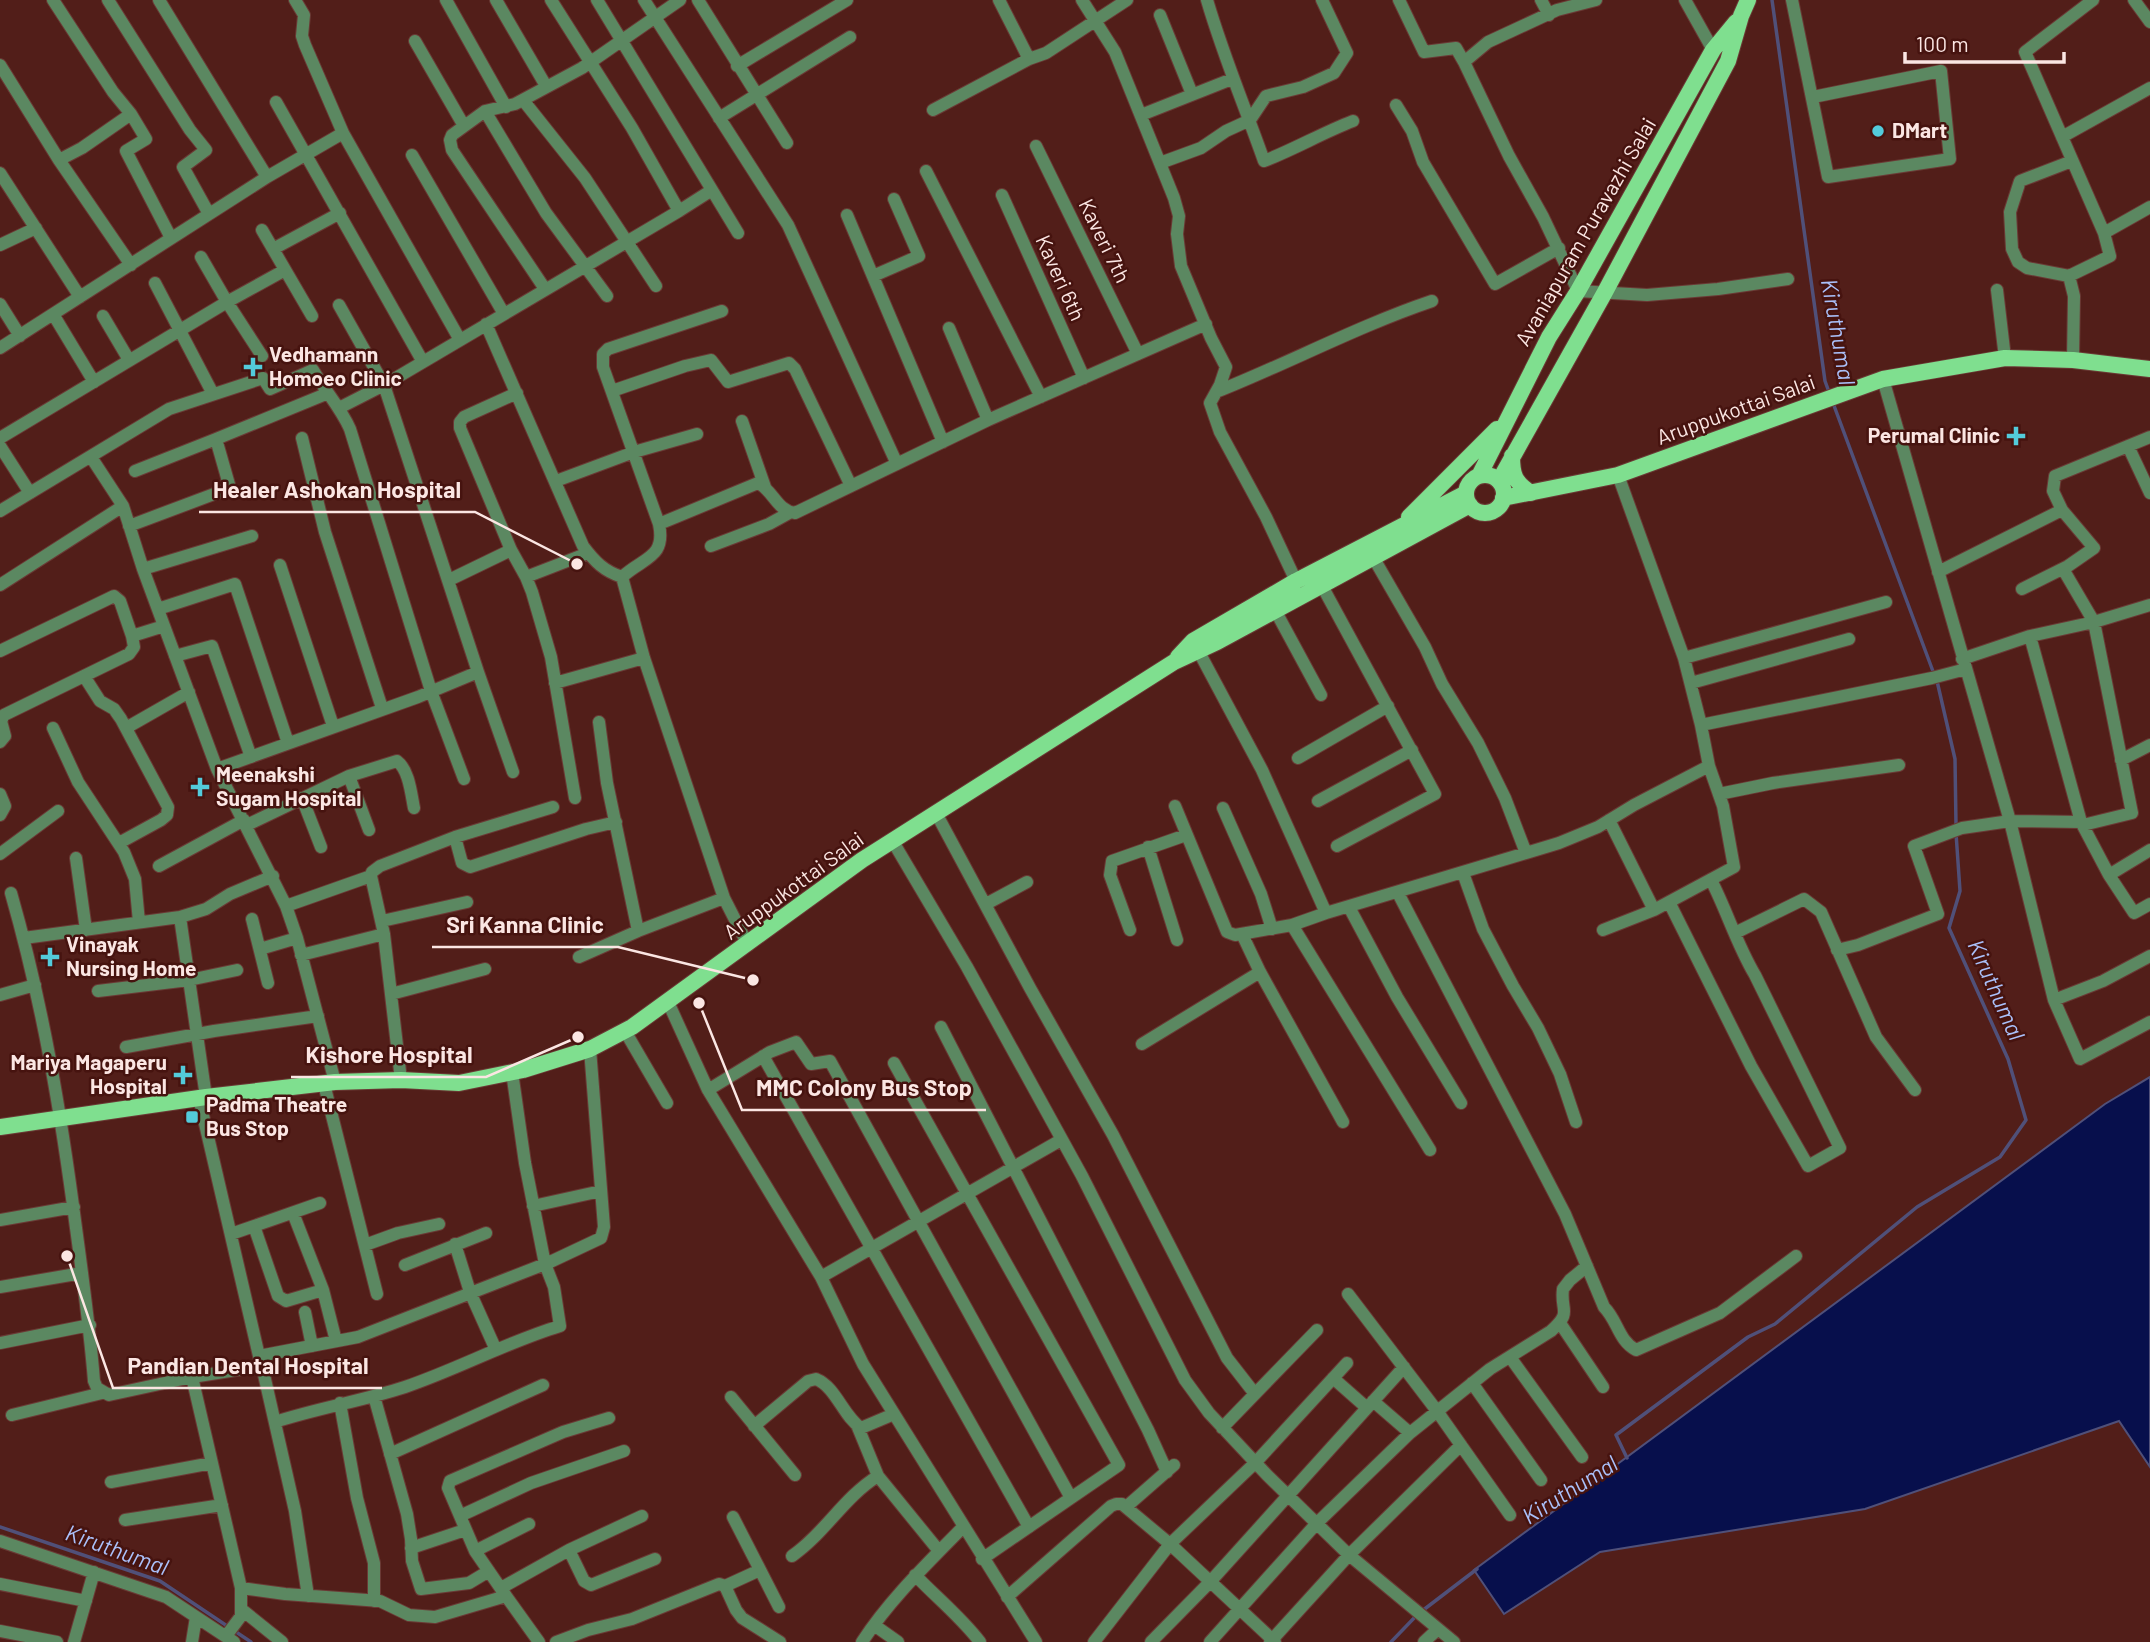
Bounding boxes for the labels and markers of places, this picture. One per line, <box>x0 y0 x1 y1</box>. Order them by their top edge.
place label: DMart <box>1892 117 1947 142</box>
marker: DMart <box>1870 123 1886 139</box>
place label: Vedhamann Homoeo Clinic <box>269 341 402 390</box>
marker: Vedhamann Homoeo Clinic <box>243 357 263 377</box>
place label: Perumal Clinic <box>1868 422 2000 447</box>
marker: Perumal Clinic <box>2006 426 2026 446</box>
callout: Healer Ashokan Hospital <box>199 468 475 512</box>
place label: Meenakshi Sugam Hospital <box>216 761 361 810</box>
marker: Meenakshi Sugam Hospital <box>190 777 210 797</box>
callout: Sri Kanna Clinic <box>432 903 618 947</box>
place label: Vinayak Nursing Home <box>66 931 196 980</box>
marker: Vinayak Nursing Home <box>40 947 60 967</box>
callout: Kishore Hospital <box>291 1033 486 1077</box>
place label: Mariya Magaperu Hospital <box>11 1049 167 1098</box>
marker: Mariya Magaperu Hospital <box>173 1065 193 1085</box>
callout: MMC Colony Bus Stop <box>742 1066 986 1110</box>
place label: Padma Theatre Bus Stop <box>206 1091 347 1140</box>
marker: Padma Theatre Bus Stop <box>184 1109 200 1125</box>
callout: Pandian Dental Hospital <box>113 1344 382 1388</box>

